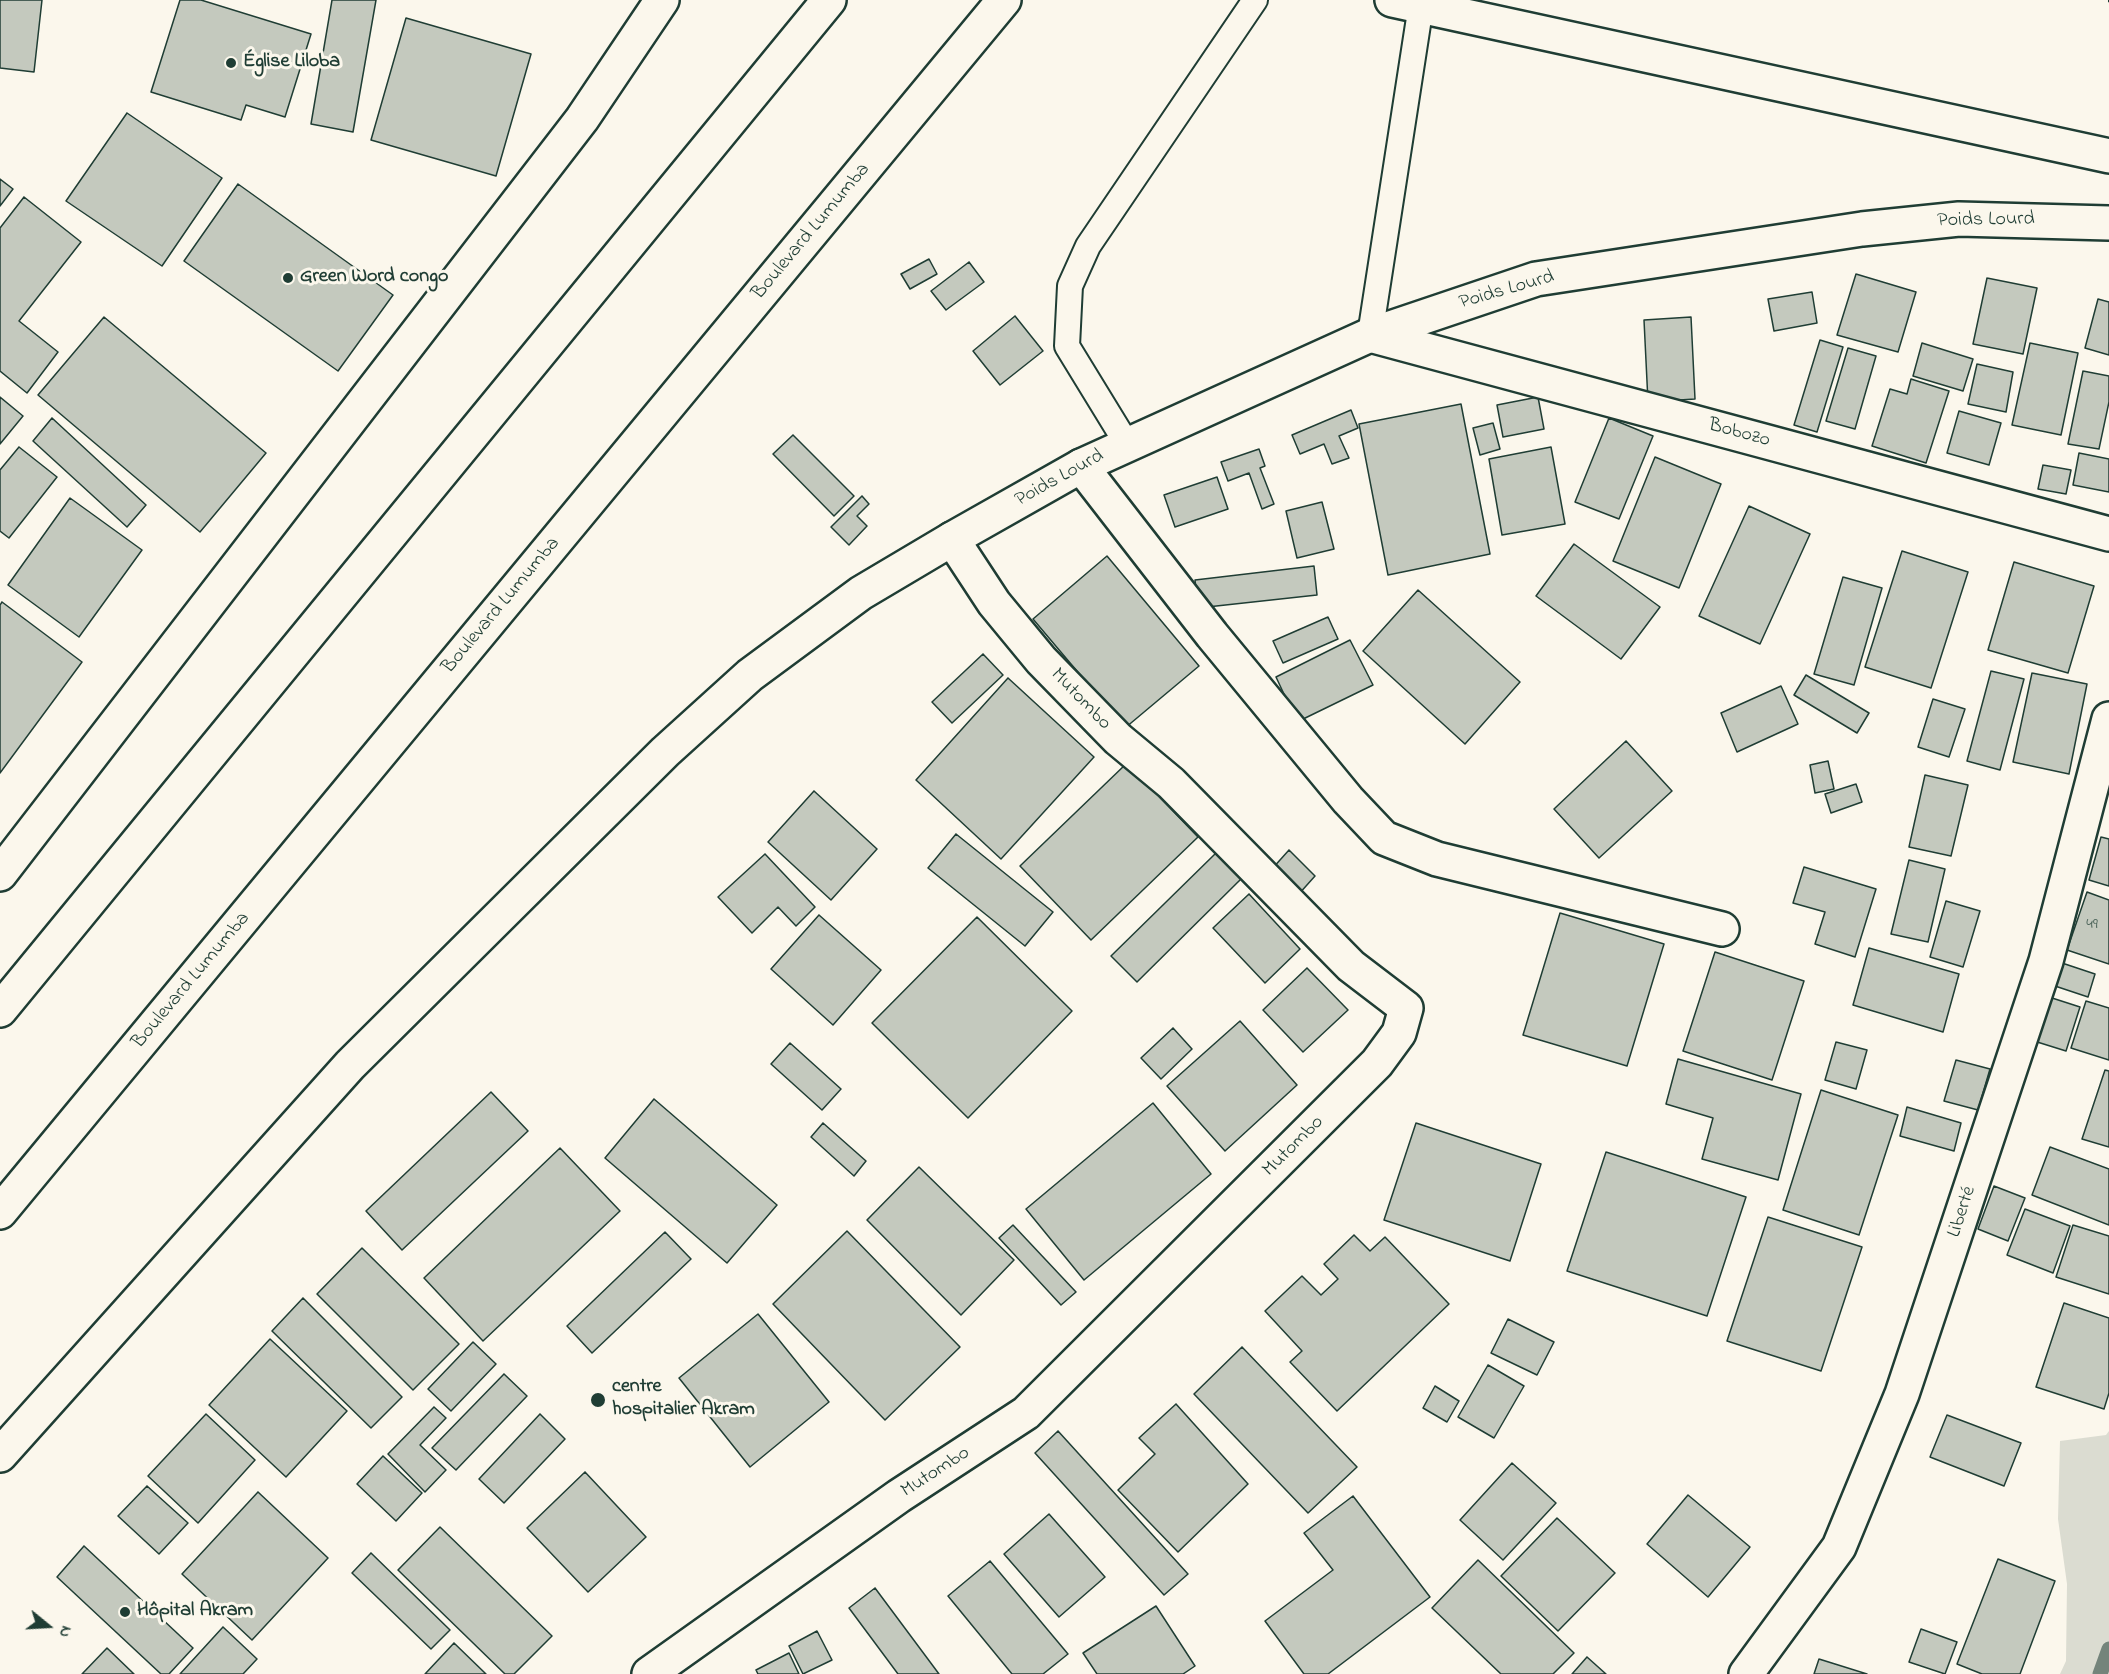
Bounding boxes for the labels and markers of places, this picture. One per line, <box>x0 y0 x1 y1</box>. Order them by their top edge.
place label: Église Liloba <box>243 51 340 75</box>
marker: Église Liloba <box>224 56 238 70</box>
place label: Green Word congo <box>300 266 448 290</box>
marker: Green Word congo <box>281 271 295 285</box>
place label: centre hospitalier Akram <box>612 1376 755 1423</box>
marker: centre hospitalier Akram <box>589 1391 607 1409</box>
place label: Hôpital Akram <box>137 1600 253 1624</box>
marker: Hôpital Akram <box>118 1605 132 1619</box>

